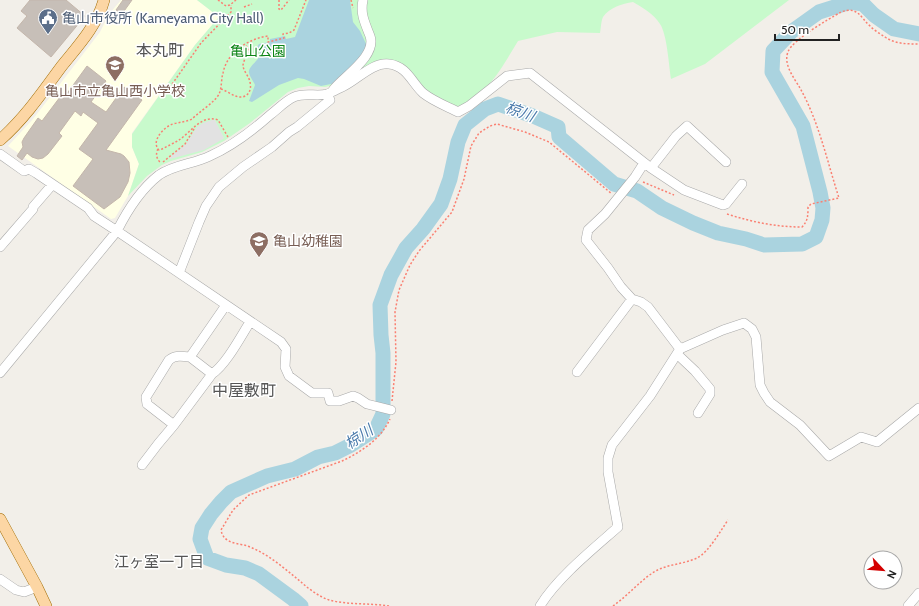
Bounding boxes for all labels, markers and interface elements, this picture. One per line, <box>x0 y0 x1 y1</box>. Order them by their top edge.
public building icon: 亀山市役所 (Kameyama City Hall) <box>37 7 59 35</box>
place label: 亀山市役所 (Kameyama City Hall) <box>62 9 264 27</box>
scale bar <box>775 16 839 42</box>
text: 50 m <box>781 22 809 37</box>
district label: 本丸町 <box>136 41 184 60</box>
park label: 亀山公園 <box>230 42 286 60</box>
school or university icon: 亀山市立亀山西小学校 <box>104 54 126 82</box>
place label: 亀山市立亀山西小学校 <box>45 82 185 100</box>
water label: 椋川 <box>503 98 539 126</box>
school or university icon: 亀山幼稚園 <box>248 230 270 258</box>
place label: 亀山幼稚園 <box>273 232 343 250</box>
district label: 中屋敷町 <box>212 381 276 400</box>
water label: 椋川 <box>342 420 378 453</box>
north arrow <box>863 550 903 590</box>
district label: 江ヶ室一丁目 <box>114 553 204 571</box>
text: N <box>884 568 900 581</box>

